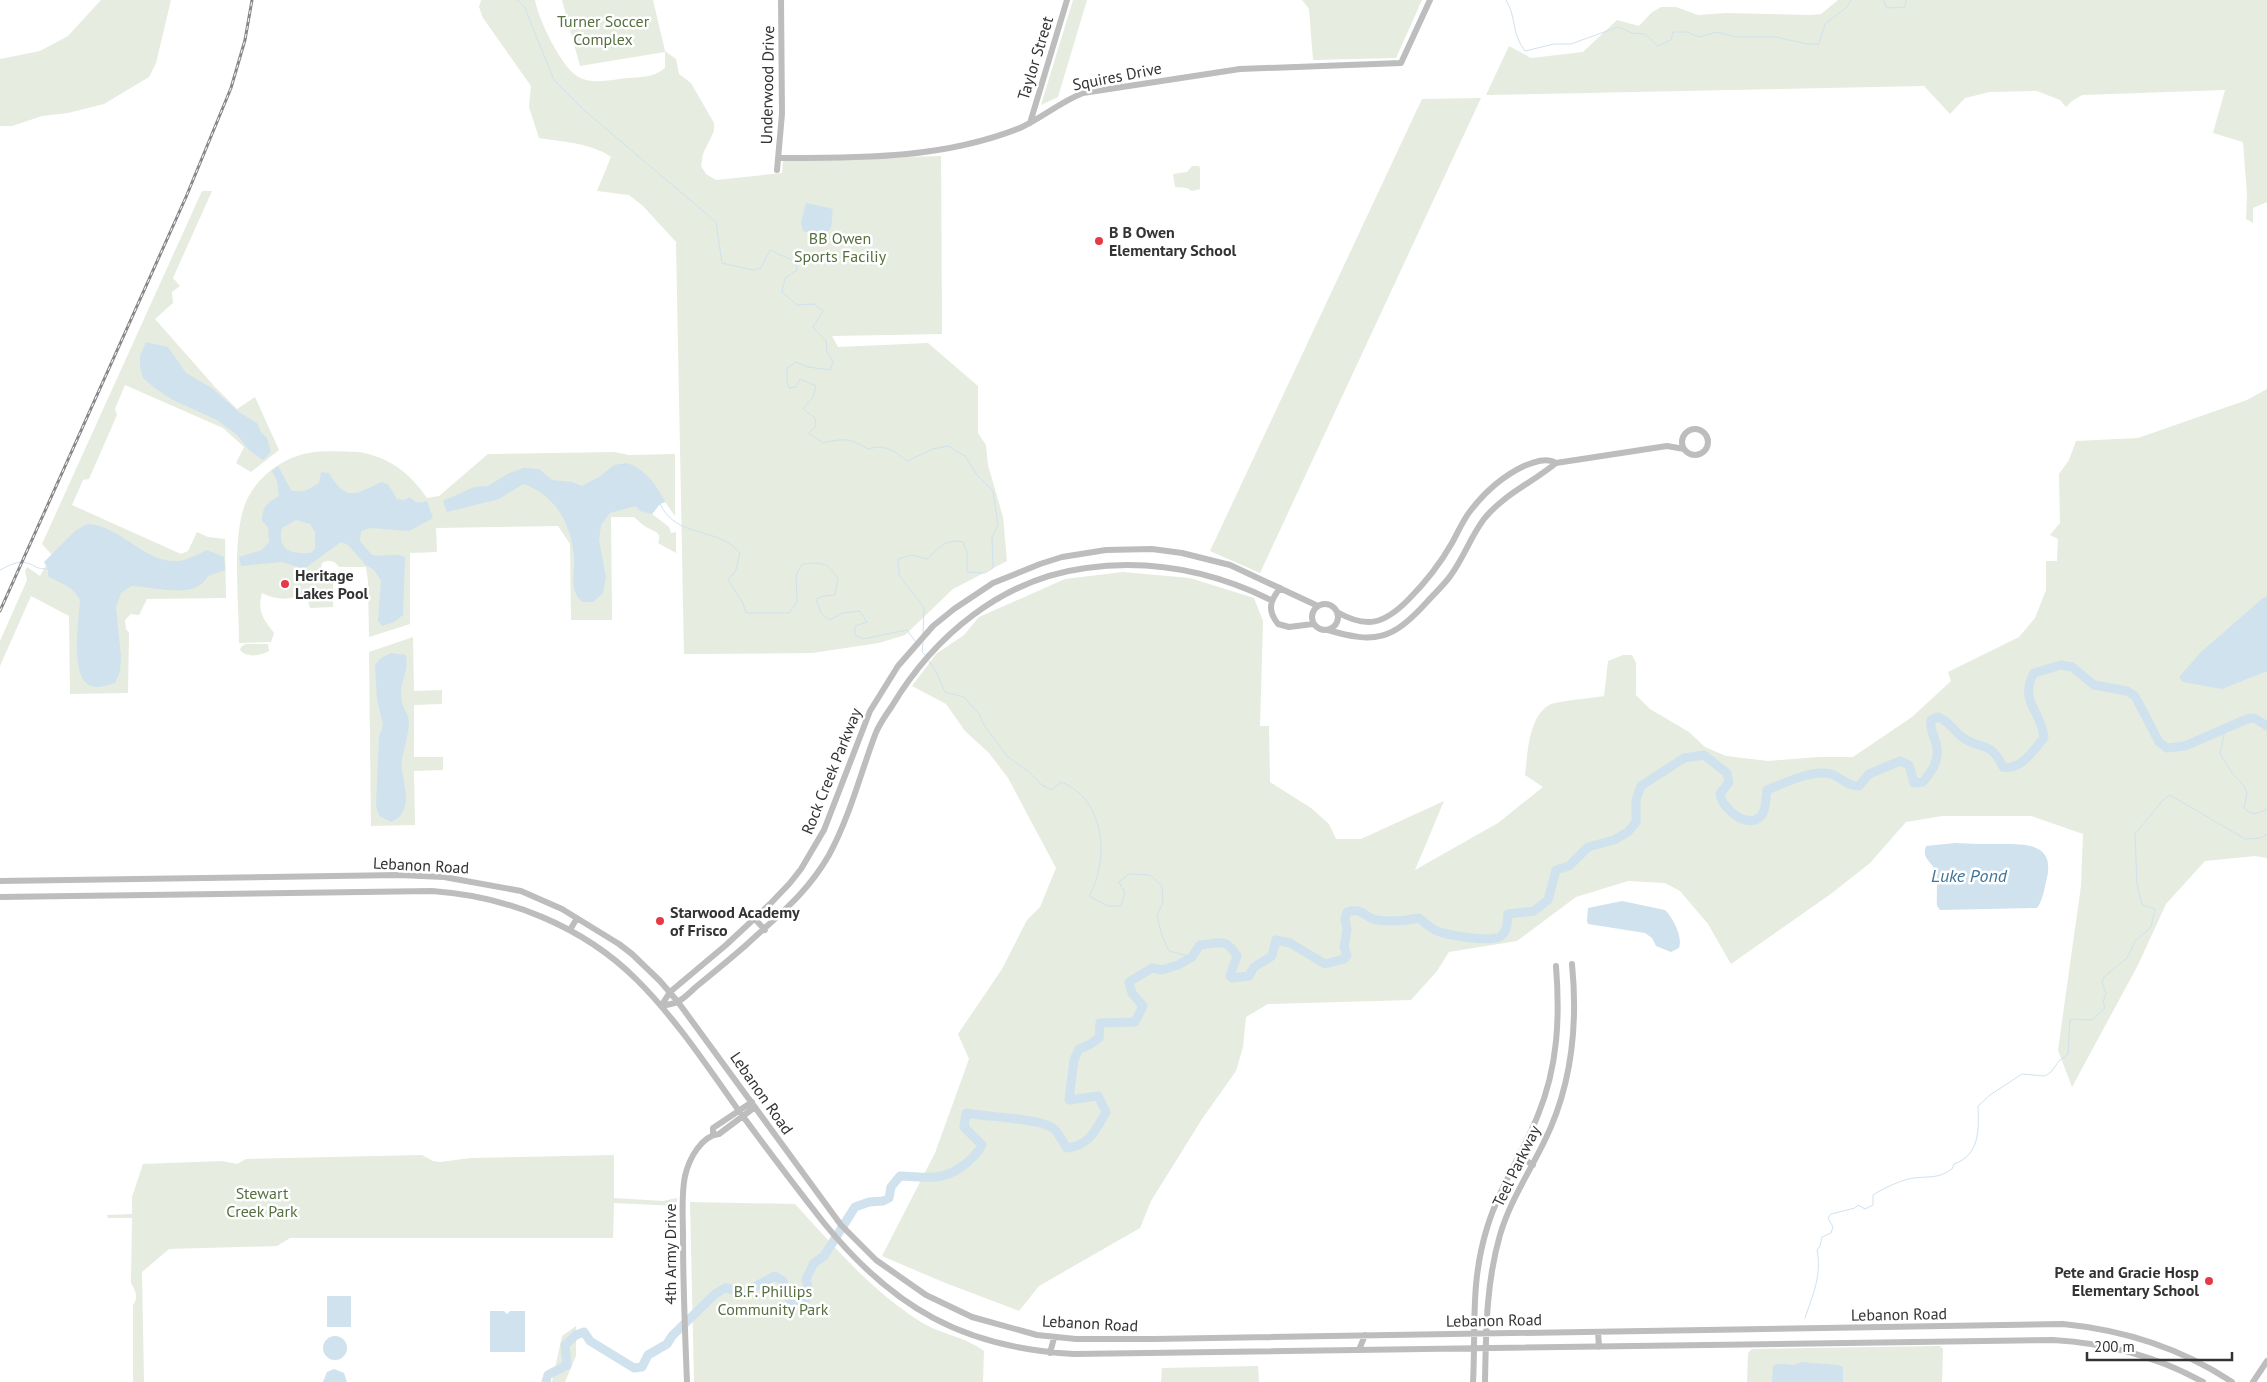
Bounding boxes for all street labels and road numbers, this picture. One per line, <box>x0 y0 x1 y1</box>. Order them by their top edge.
street label: Taylor Street <box>1013 13 1057 102</box>
street label: Underwood Drive <box>756 25 778 145</box>
street label: Squires Drive <box>1071 58 1163 94</box>
street label: Rock Creek Parkway <box>797 704 866 837</box>
street label: Lebanon Road <box>372 852 470 878</box>
street label: Lebanon Road <box>726 1048 798 1138</box>
street label: Teel Parkway <box>1488 1121 1545 1210</box>
street label: 4th Army Drive <box>660 1203 680 1305</box>
street label: Lebanon Road <box>1851 1303 1947 1325</box>
street label: Lebanon Road <box>1446 1309 1542 1331</box>
street label: Lebanon Road <box>1041 1310 1139 1336</box>

